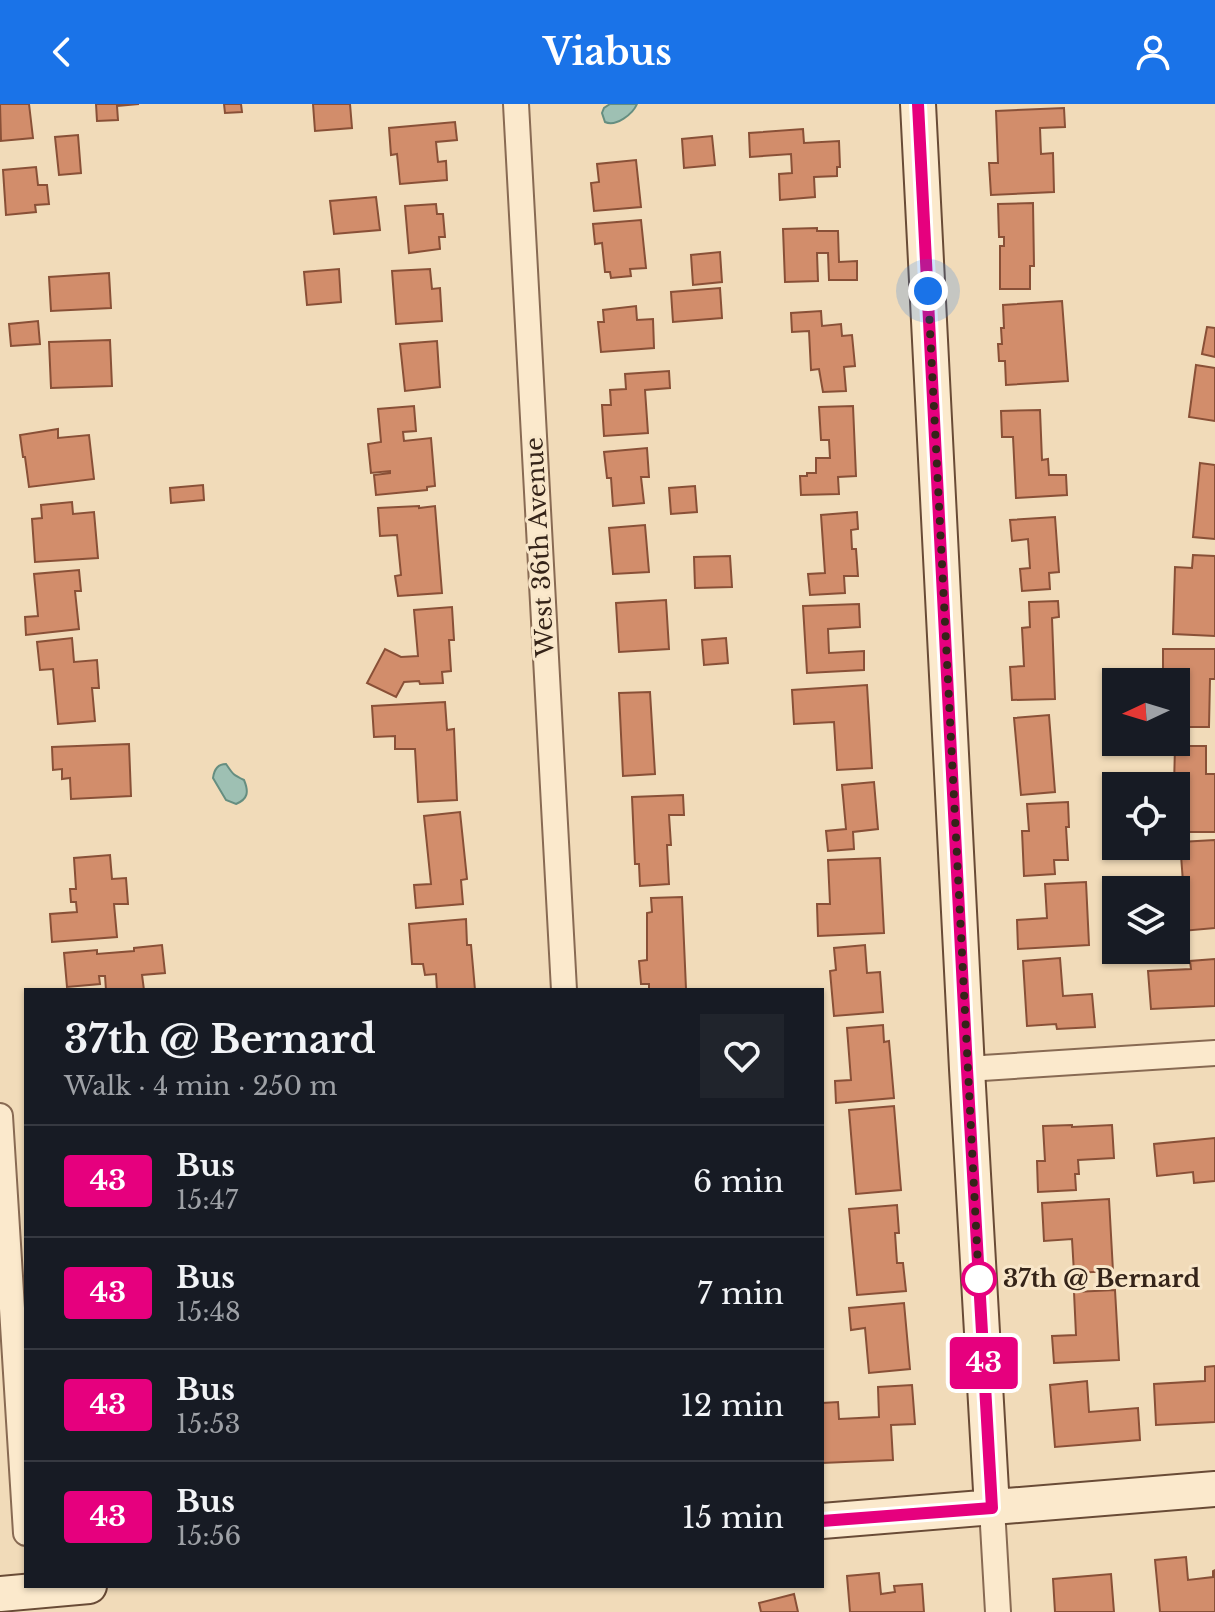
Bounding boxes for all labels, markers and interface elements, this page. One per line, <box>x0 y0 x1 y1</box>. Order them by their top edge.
icon: back <box>40 30 84 74</box>
text: Viabus <box>543 30 672 75</box>
icon: person <box>1131 30 1175 74</box>
your location <box>908 271 948 311</box>
street label: West 36th Avenue <box>519 436 560 659</box>
north arrow <box>1102 668 1190 756</box>
map controls <box>1102 668 1190 964</box>
button: locate <box>1102 772 1190 860</box>
button: layers <box>1102 876 1190 964</box>
button: heart <box>700 1014 784 1098</box>
text: 37th @ Bernard <box>64 1016 376 1063</box>
text: Walk · 4 min · 250 m <box>64 1070 338 1102</box>
text: Bus <box>176 1147 235 1184</box>
text: 43 <box>90 1163 126 1198</box>
text: 6 min <box>693 1163 784 1200</box>
text: 15:47 <box>176 1184 238 1216</box>
text: Bus <box>176 1259 235 1296</box>
marker: 37th @ Bernard <box>962 1262 996 1296</box>
place label: 37th @ Bernard <box>1003 1264 1200 1293</box>
text: 43 <box>90 1275 126 1310</box>
text: 7 min <box>697 1275 784 1312</box>
text: 15:48 <box>176 1296 241 1328</box>
line badge: 43 <box>948 1337 1020 1389</box>
text: 43 <box>966 1345 1002 1380</box>
text: Bus <box>176 1371 235 1408</box>
text: 43 <box>90 1387 126 1422</box>
text: 12 min <box>680 1387 784 1424</box>
text: 15:53 <box>176 1408 241 1440</box>
text: Bus <box>176 1483 235 1520</box>
text: 43 <box>90 1499 126 1534</box>
text: 15 min <box>682 1499 784 1536</box>
text: 15:56 <box>176 1520 241 1552</box>

